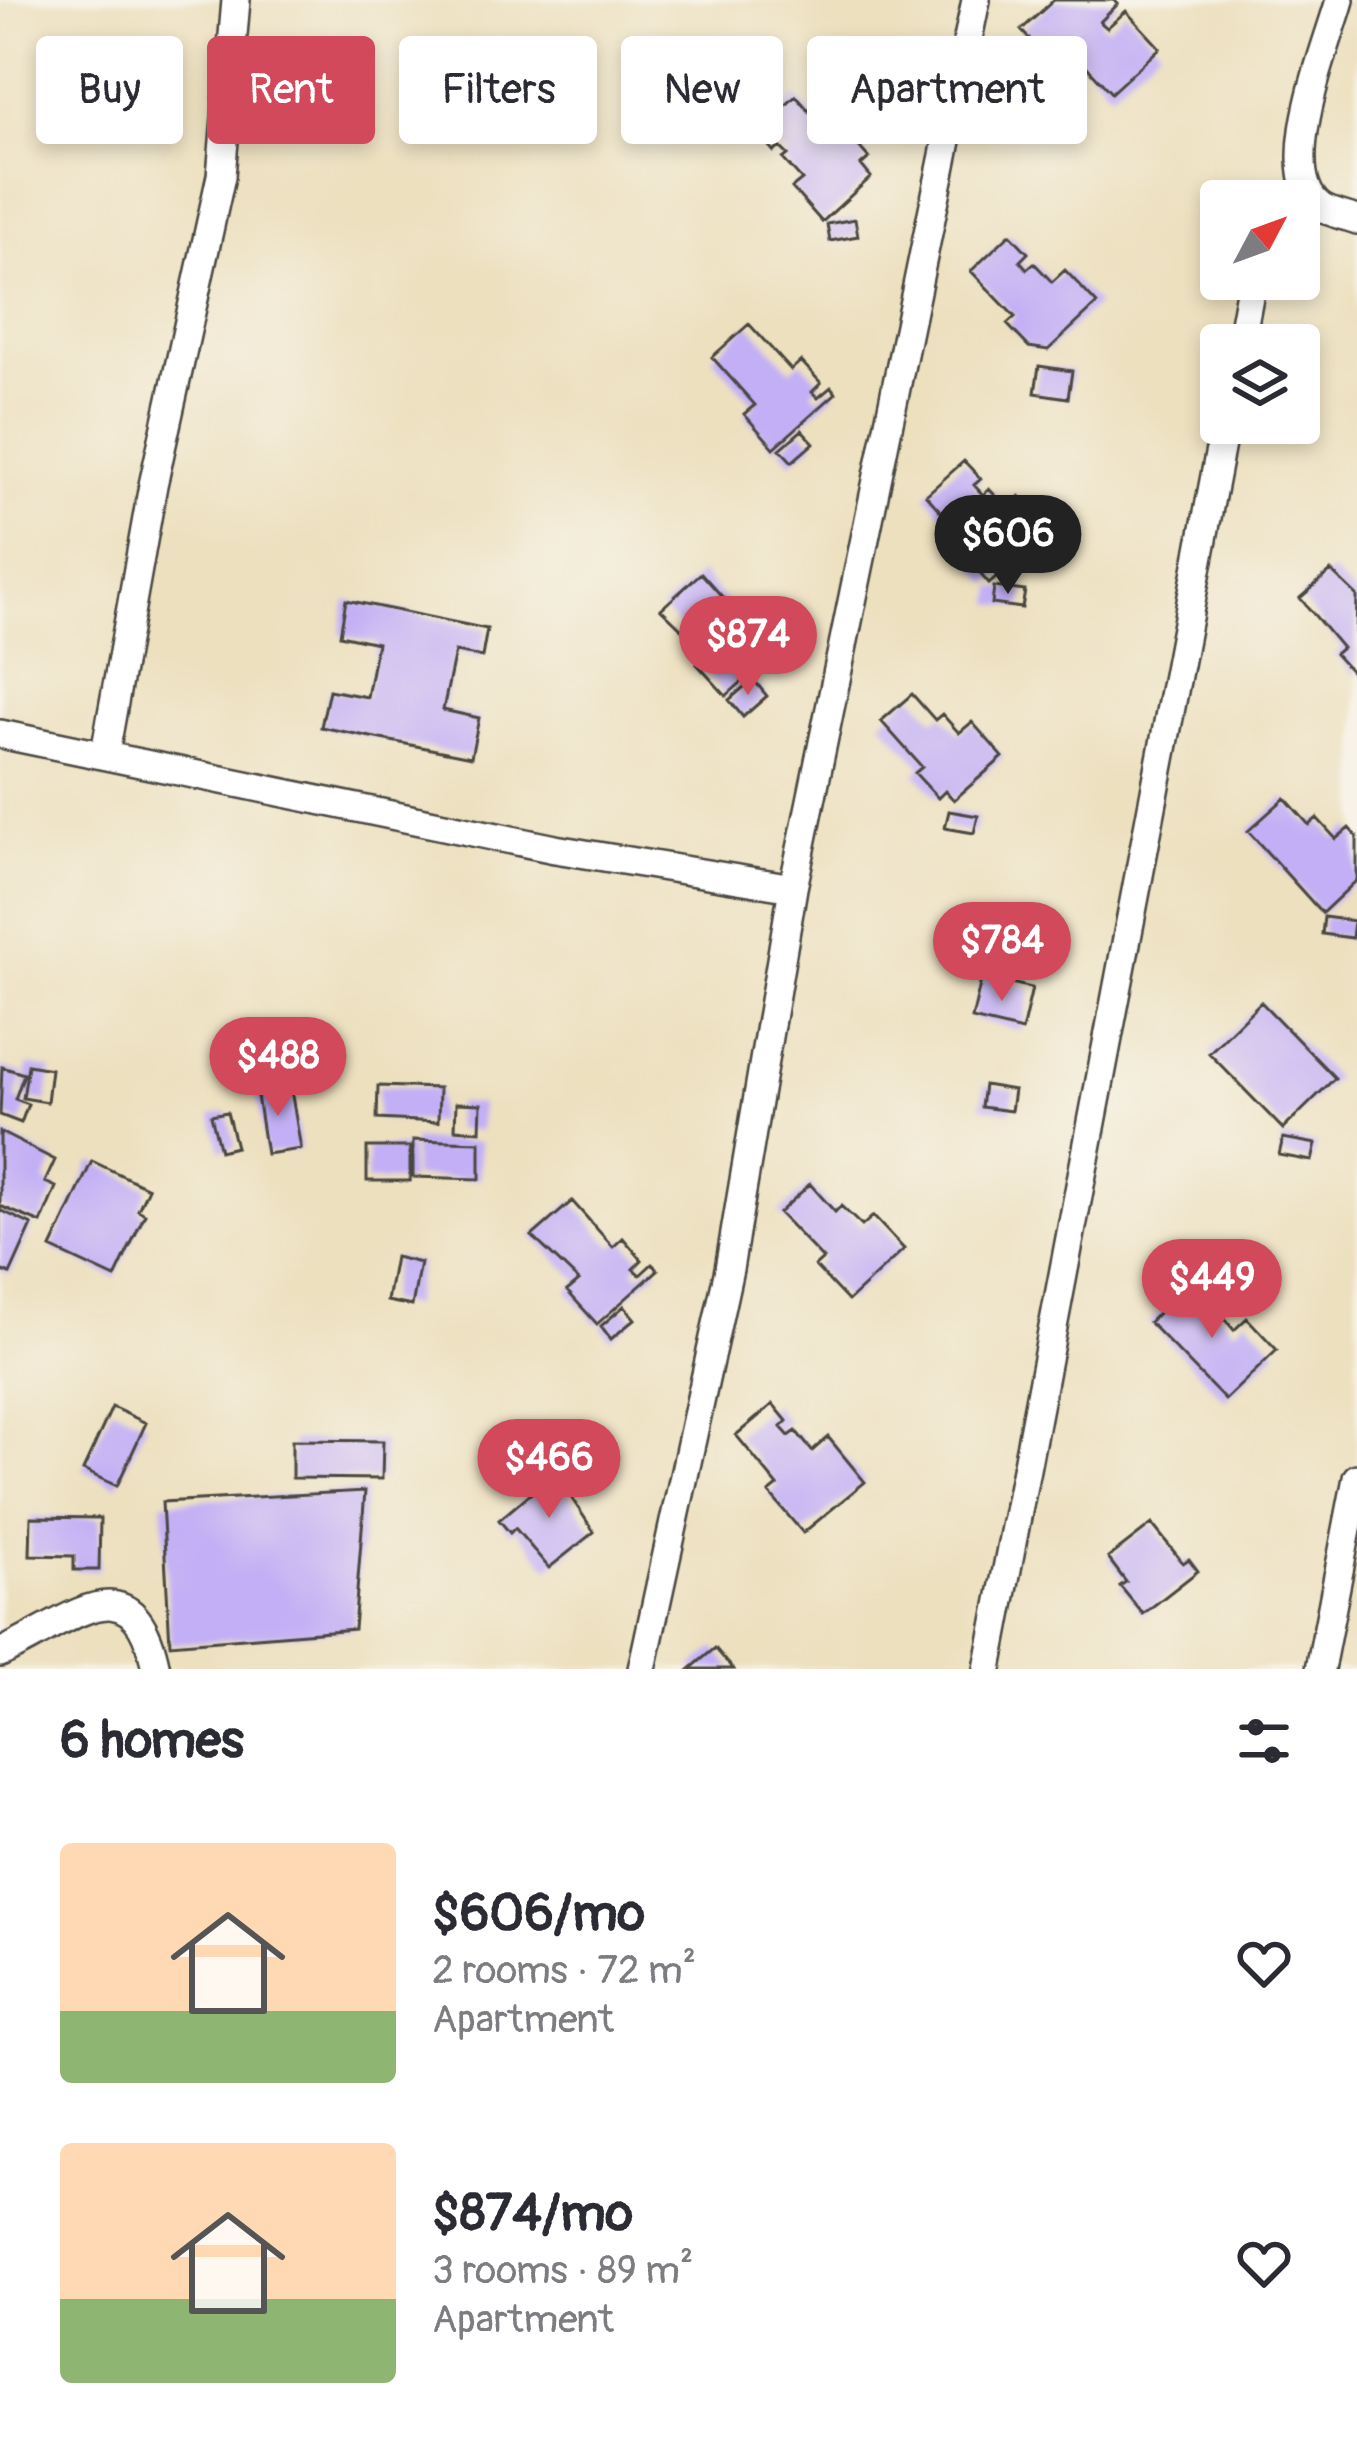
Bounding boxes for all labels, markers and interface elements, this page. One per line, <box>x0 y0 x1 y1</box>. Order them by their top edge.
chip: Buy <box>36 36 183 144</box>
chip: Rent <box>207 36 375 144</box>
chip: Filters <box>399 36 597 144</box>
chip: New <box>621 36 783 144</box>
chip: Apartment <box>807 36 1087 144</box>
north arrow <box>1200 180 1320 300</box>
map controls <box>1200 180 1320 444</box>
button: layers <box>1200 324 1320 444</box>
pin: $606 <box>937 495 1079 597</box>
text: $606 <box>961 509 1055 558</box>
pin: $874 <box>677 596 819 698</box>
text: $874 <box>706 610 790 659</box>
pin: $784 <box>931 902 1073 1004</box>
text: $784 <box>960 916 1044 965</box>
pin: $488 <box>207 1017 349 1119</box>
text: $488 <box>236 1031 320 1080</box>
pin: $449 <box>1141 1239 1283 1341</box>
text: $449 <box>1169 1253 1255 1302</box>
pin: $466 <box>478 1419 620 1521</box>
text: $466 <box>504 1433 594 1482</box>
icon: filters <box>1231 1708 1297 1774</box>
text: 6 homes <box>60 1709 244 1773</box>
text: $606/mo <box>432 1882 645 1946</box>
icon: home <box>156 1891 300 2035</box>
icon: heart <box>1231 1930 1297 1996</box>
text: 2 rooms · 72 m² <box>432 1946 696 1995</box>
text: Apartment <box>432 1995 614 2044</box>
text: $874/mo <box>432 2182 633 2246</box>
icon: home <box>156 2191 300 2335</box>
icon: heart <box>1231 2230 1297 2296</box>
text: 3 rooms · 89 m² <box>432 2246 693 2295</box>
text: Apartment <box>432 2295 614 2344</box>

